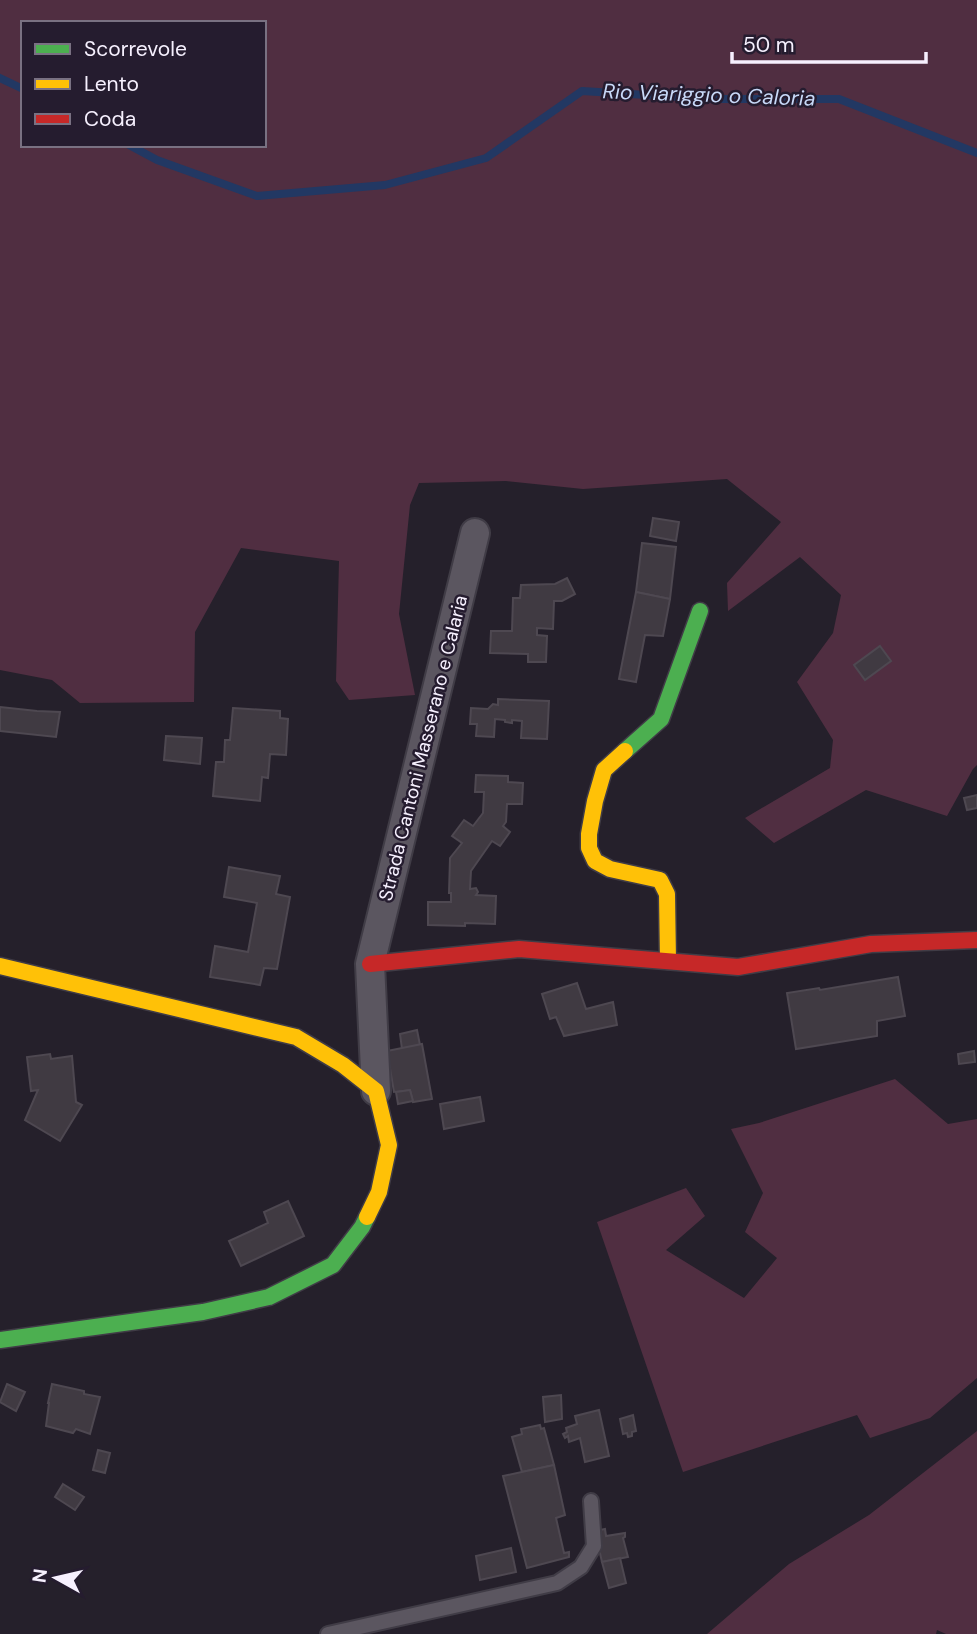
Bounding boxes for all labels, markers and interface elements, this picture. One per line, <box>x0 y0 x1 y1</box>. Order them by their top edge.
legend <box>21 21 266 147</box>
scale bar <box>732 21 926 65</box>
text: 50 m <box>743 31 794 59</box>
text: Scorrevole <box>84 35 187 63</box>
text: Lento <box>84 70 139 98</box>
water label: Rio Viariggio o Caloria <box>602 77 816 113</box>
text: Coda <box>84 105 136 133</box>
street label: Strada Cantoni Masserano e Calaria <box>373 593 473 903</box>
north arrow <box>21 1543 91 1613</box>
text: N <box>26 1567 53 1584</box>

